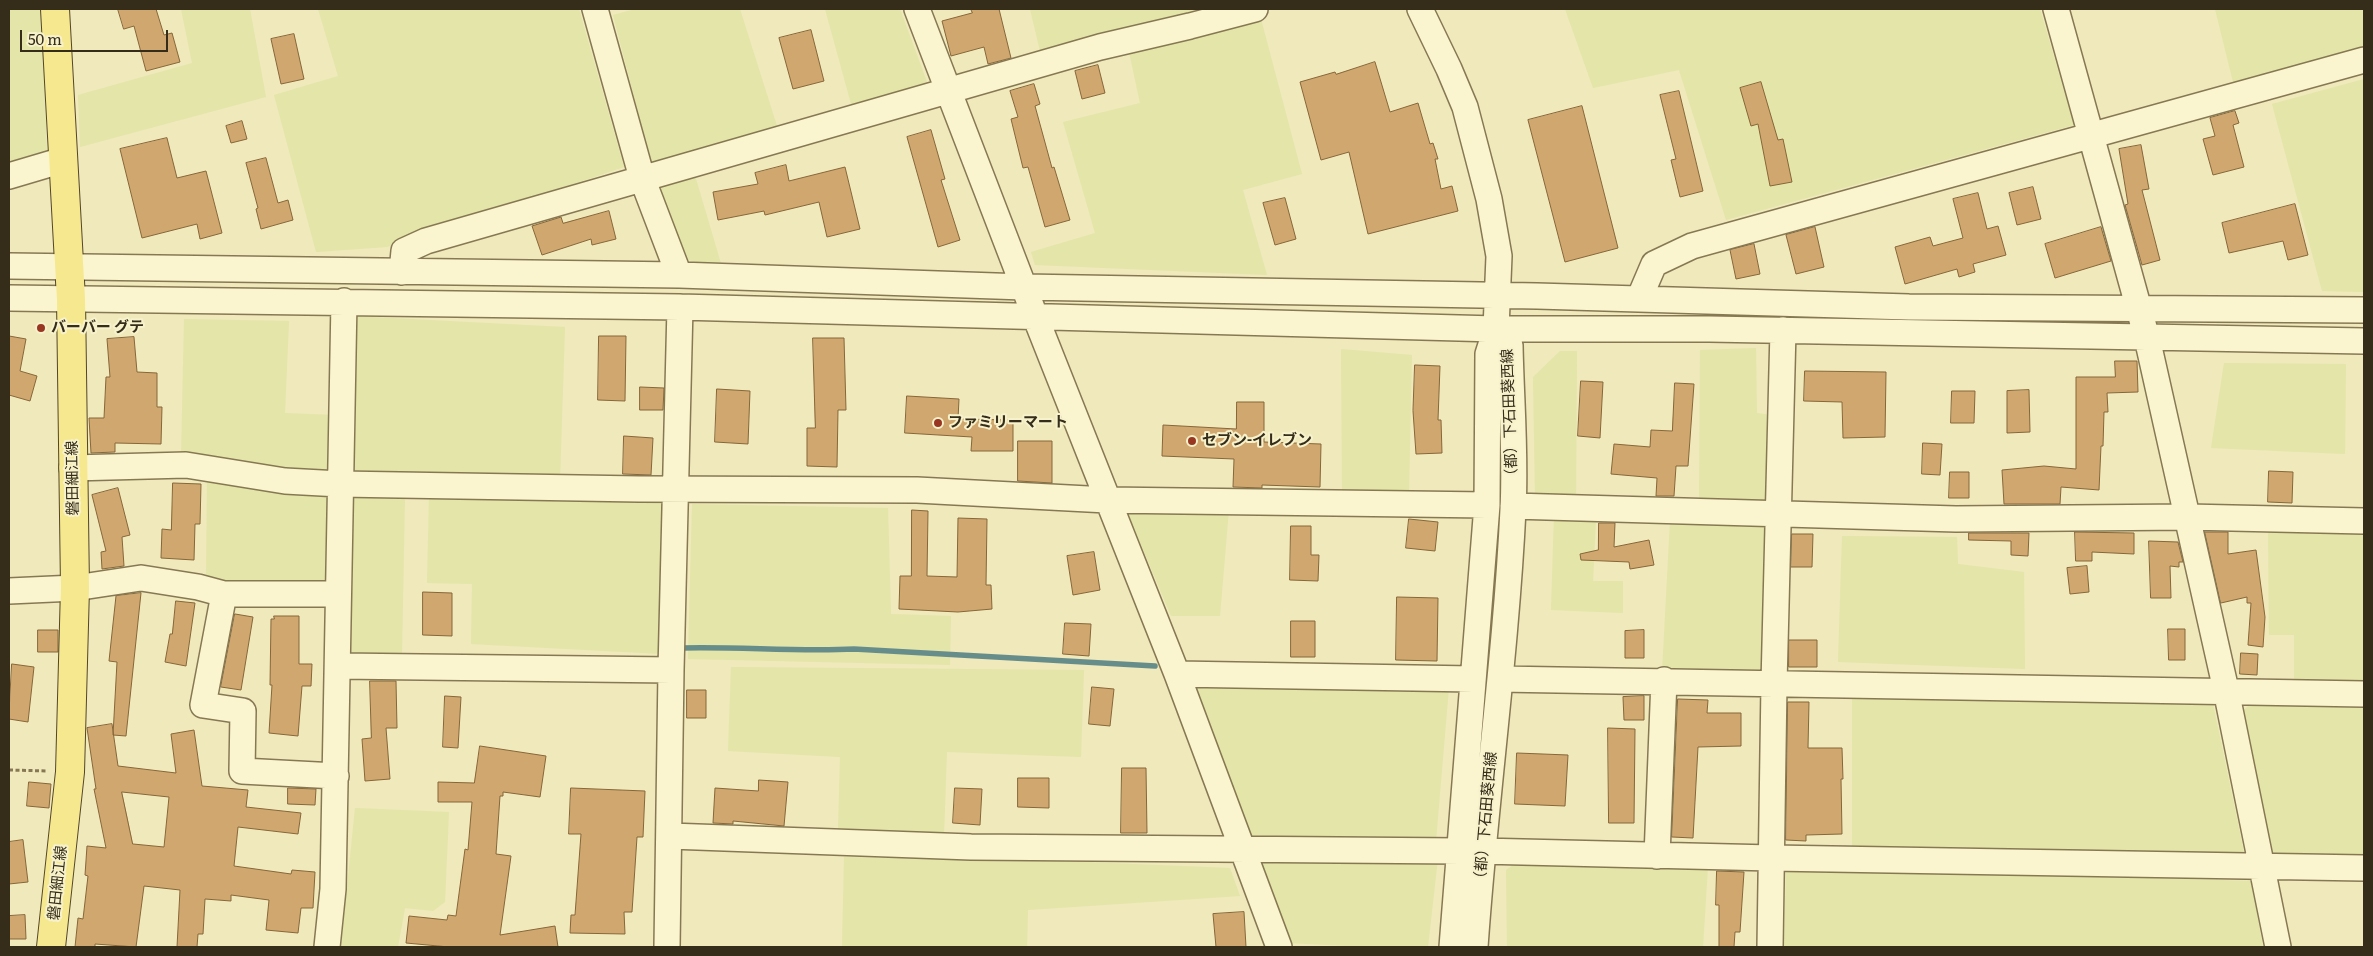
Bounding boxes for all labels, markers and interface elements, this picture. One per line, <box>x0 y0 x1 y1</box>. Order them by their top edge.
scale bar <box>22 20 170 52</box>
text: 50 m <box>28 27 62 50</box>
place label: バーバー グテ <box>51 319 144 337</box>
marker: バーバー グテ <box>35 322 47 334</box>
street label: （都）下石田葵西線 <box>1499 348 1521 484</box>
place label: ファミリーマート <box>948 414 1068 432</box>
marker: ファミリーマート <box>932 417 944 429</box>
place label: セブン-イレブン <box>1202 432 1312 450</box>
marker: セブン-イレブン <box>1186 435 1198 447</box>
street label: 磐田細江線 <box>63 440 83 516</box>
street label: （都）下石田葵西線 <box>1471 751 1501 887</box>
street label: 磐田細江線 <box>45 845 71 921</box>

